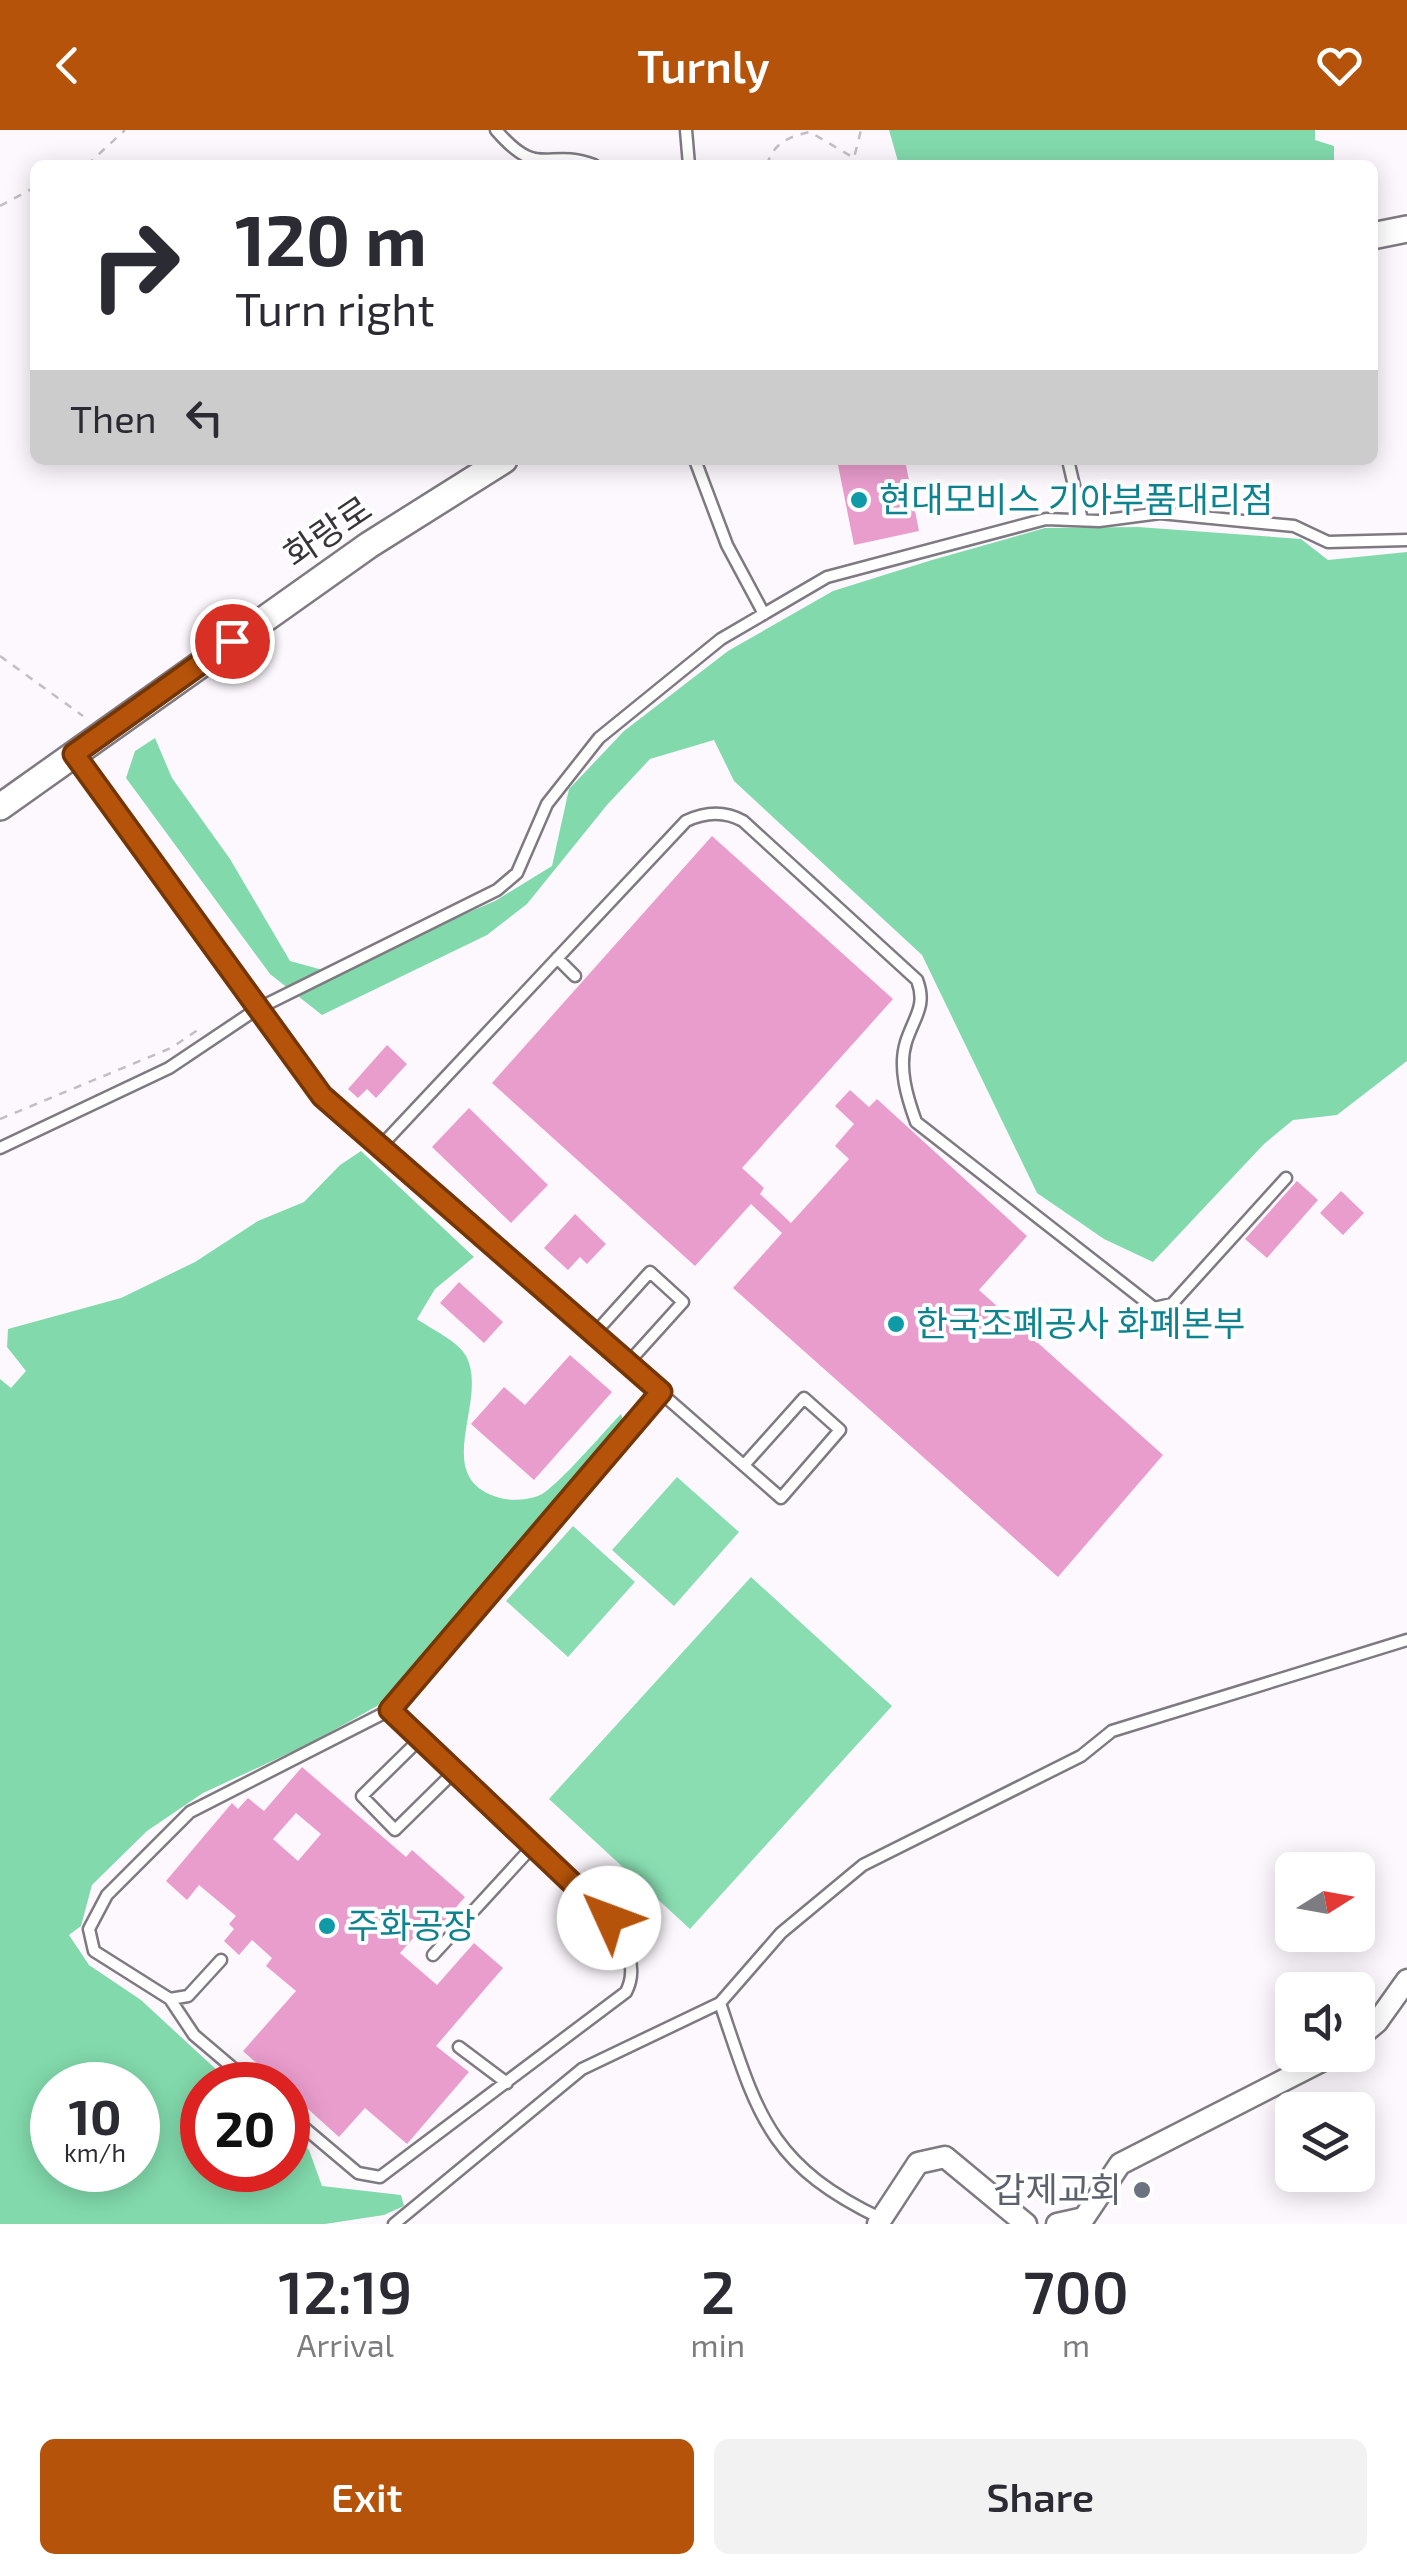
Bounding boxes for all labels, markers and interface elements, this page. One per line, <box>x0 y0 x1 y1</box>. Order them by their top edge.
icon: back <box>40 38 95 93</box>
text: Turnly <box>637 38 770 92</box>
icon: heart <box>1312 38 1367 93</box>
text: 120 m <box>235 196 427 280</box>
icon: right <box>70 200 200 330</box>
text: Turn right <box>235 281 435 335</box>
icon: left <box>177 390 232 445</box>
text: Then <box>70 395 157 441</box>
place label: 현대모비스 기아부품대리점 <box>879 477 1273 519</box>
street label: 화랑로 <box>275 486 379 575</box>
marker: 현대모비스 기아부품대리점 <box>848 489 870 511</box>
pin <box>190 599 275 684</box>
icon: arrive <box>205 614 260 669</box>
place label: 한국조폐공사 화폐본부 <box>916 1301 1246 1343</box>
marker: 한국조폐공사 화폐본부 <box>885 1313 907 1335</box>
north arrow <box>1275 1852 1375 1952</box>
map controls <box>1275 1852 1375 2192</box>
position arrow <box>557 1866 661 1970</box>
place label: 주화공장 <box>347 1903 476 1945</box>
marker: 주화공장 <box>316 1915 338 1937</box>
button: sound <box>1275 1972 1375 2072</box>
speed limit sign: 20 <box>180 2062 310 2192</box>
text: 10 <box>68 2085 122 2145</box>
button: layers <box>1275 2092 1375 2192</box>
text: km/h <box>64 2137 126 2167</box>
place label: 갑제교회 <box>993 2167 1122 2209</box>
marker: 갑제교회 <box>1131 2179 1153 2201</box>
text: 12:19 <box>278 2254 412 2326</box>
text: 2 <box>701 2254 735 2326</box>
text: 700 <box>1023 2254 1129 2326</box>
text: Arrival <box>297 2325 394 2363</box>
text: min <box>691 2325 745 2363</box>
text: m <box>1062 2325 1090 2363</box>
button: Exit <box>40 2439 694 2554</box>
button: Share <box>714 2439 1367 2554</box>

